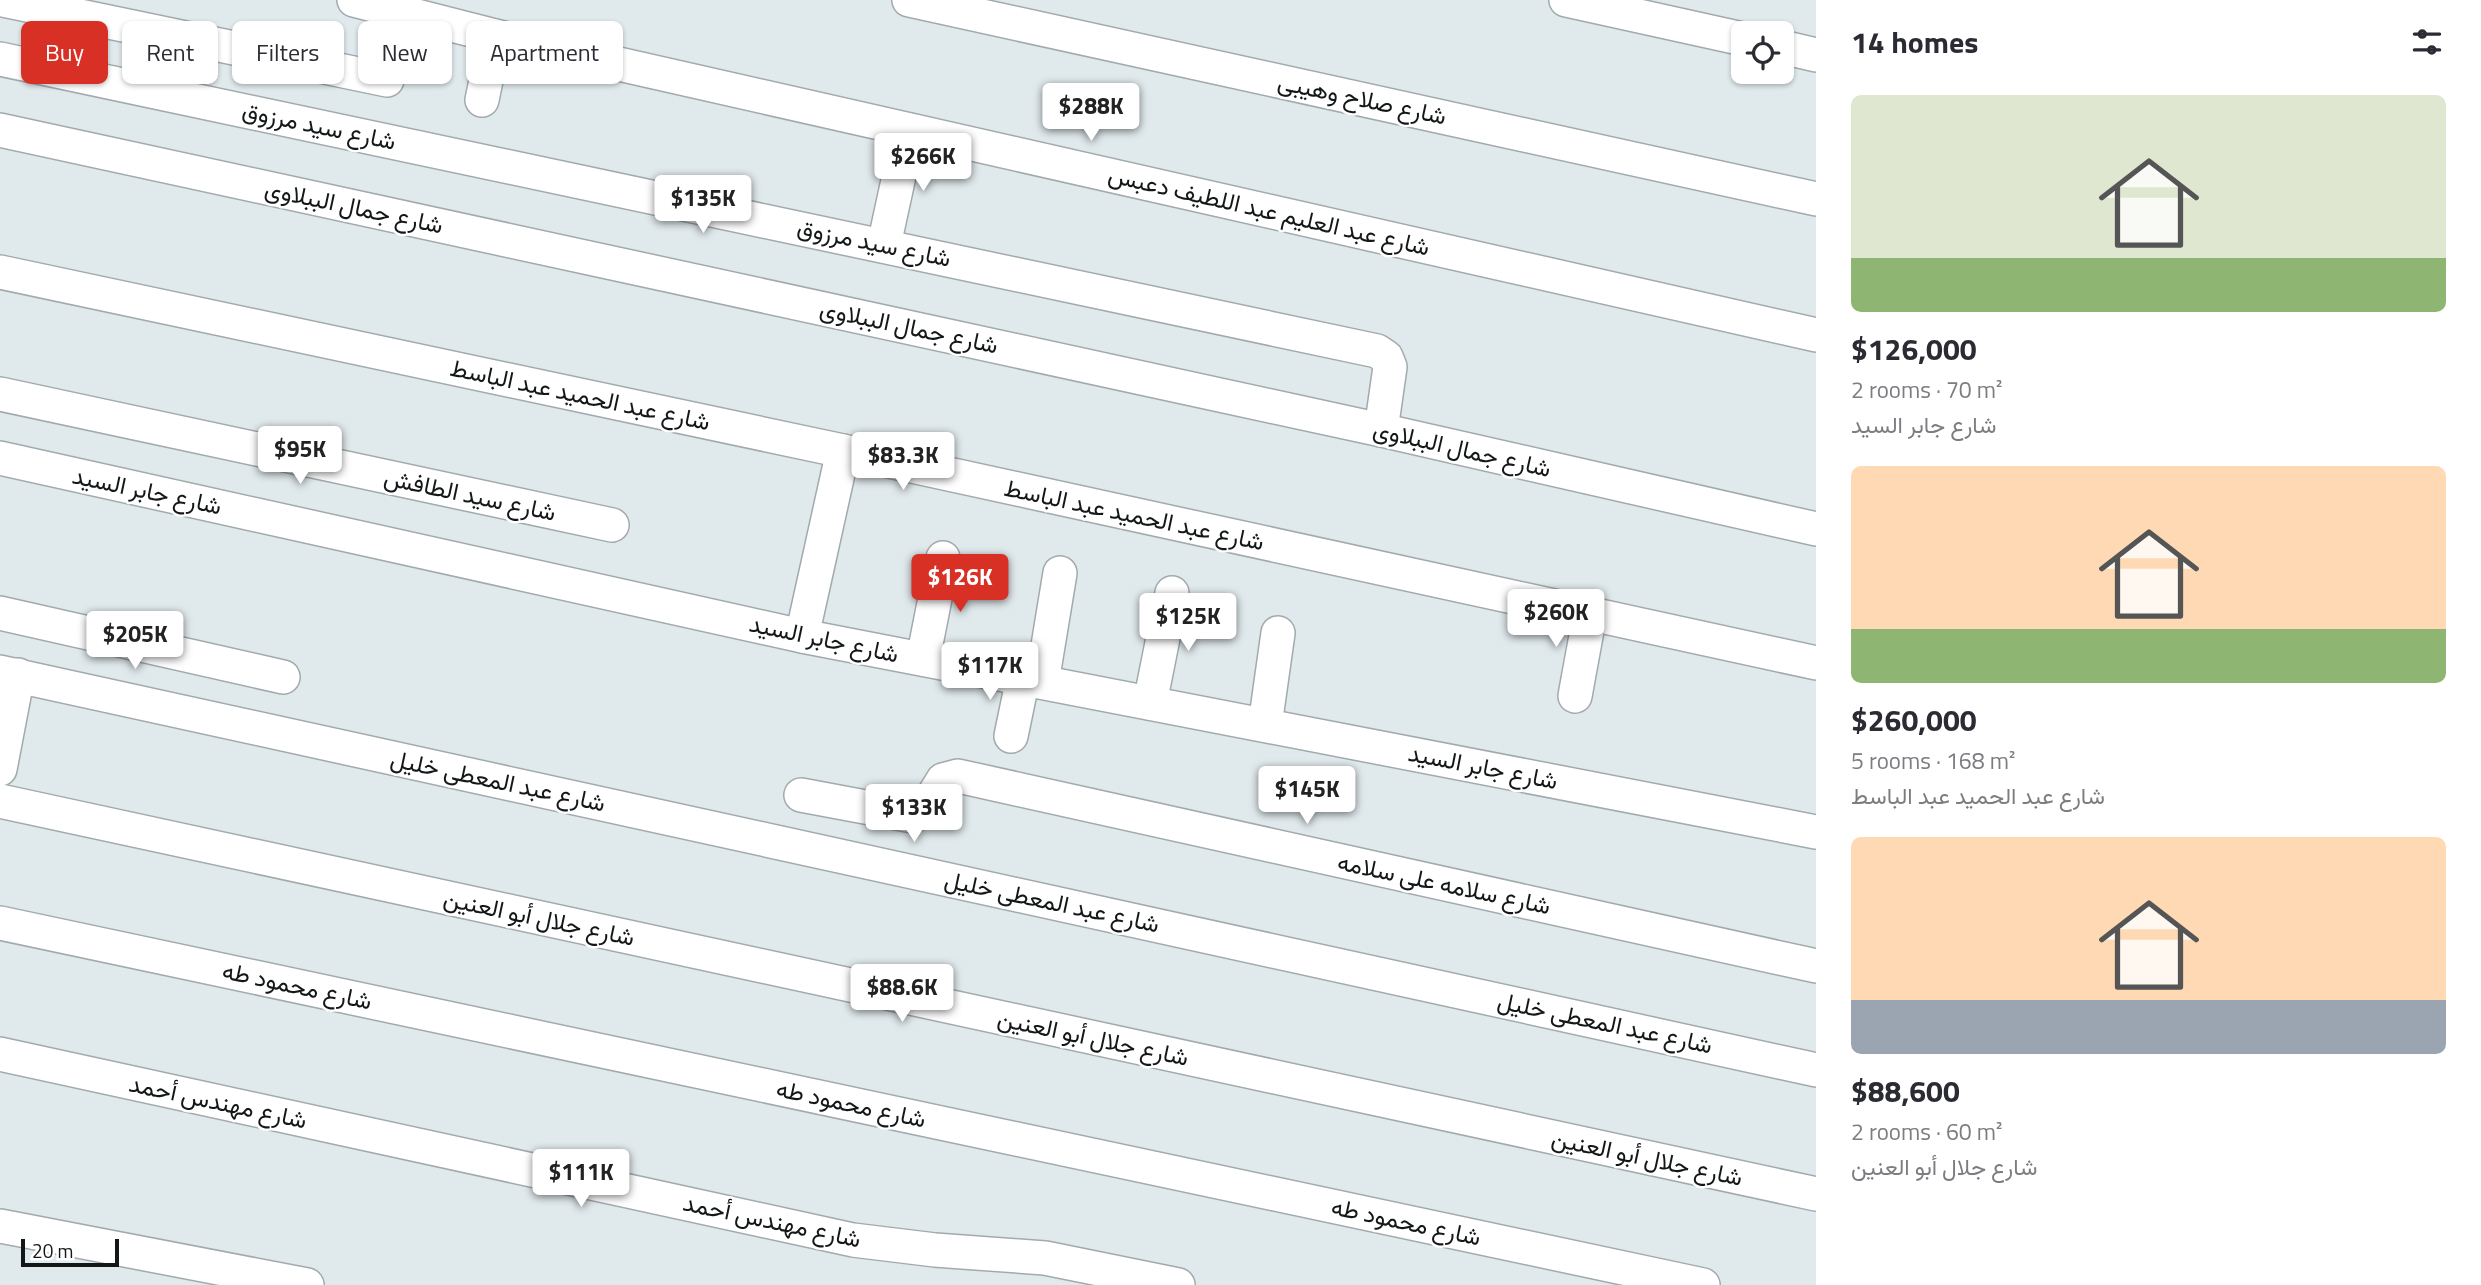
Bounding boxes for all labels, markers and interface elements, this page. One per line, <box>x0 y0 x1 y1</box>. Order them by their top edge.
text: 14 homes <box>1851 19 1978 65</box>
chip: Buy <box>21 21 108 84</box>
chip: Rent <box>122 21 218 84</box>
chip: Filters <box>232 21 344 84</box>
chip: New <box>358 21 452 84</box>
chip: Apartment <box>466 21 623 84</box>
map controls <box>1731 21 1794 84</box>
button: locate <box>1731 21 1794 84</box>
icon: filters <box>2408 23 2446 61</box>
street label: شارع صلاح وهيبى <box>1275 63 1450 133</box>
pin: $288K <box>1042 83 1140 143</box>
text: $288K <box>1058 88 1124 123</box>
street label: شارع سيد مرزوق <box>239 91 399 159</box>
pin: $266K <box>874 134 972 193</box>
text: $266K <box>890 138 956 173</box>
icon: home <box>2086 140 2212 266</box>
street label: شارع عبد العليم عبد اللطيف دعبس <box>1105 155 1434 265</box>
street label: شارع جمال الببلاوى <box>262 170 447 242</box>
pin: $135K <box>654 176 752 235</box>
text: $135K <box>670 180 736 215</box>
street label: شارع سيد مرزوق <box>794 208 954 276</box>
street label: شارع جمال الببلاوى <box>817 290 1002 362</box>
text: $126,000 <box>1851 326 1977 372</box>
street label: شارع عبد الحميد عبد الباسط <box>447 349 714 439</box>
text: 2 rooms · 70 m² <box>1851 372 2002 407</box>
text: شارع جابر السيد <box>1851 407 1996 442</box>
street label: شارع جمال الببلاوى <box>1370 410 1555 486</box>
pin: $95K <box>259 426 341 486</box>
text: $95K <box>274 431 326 466</box>
pin: $83.3K <box>846 433 960 492</box>
text: $83.3K <box>867 437 939 472</box>
street label: شارع جابر السيد <box>69 457 225 523</box>
street label: شارع سيد الطافش <box>381 458 559 530</box>
street label: شارع عبد الحميد عبد الباسط <box>1001 469 1268 559</box>
icon: home <box>2086 511 2212 637</box>
pin: $126K <box>911 554 1009 614</box>
text: $126K <box>927 559 993 594</box>
pin: $260K <box>1507 590 1605 649</box>
pin: $125K <box>1139 594 1237 653</box>
text: $260K <box>1523 594 1589 629</box>
text: $125K <box>1155 598 1221 633</box>
street label: شارع جابر السيد <box>746 605 902 671</box>
pin: $205K <box>86 612 184 671</box>
text: $205K <box>102 616 168 651</box>
pin: $117K <box>941 642 1039 702</box>
text: $117K <box>957 647 1023 682</box>
text: $260,000 <box>1851 697 1977 743</box>
street label: شارع جابر السيد <box>1405 734 1561 798</box>
street label: شارع عبد المعطى خليل <box>387 740 609 820</box>
text: 5 rooms · 168 m² <box>1851 743 2015 778</box>
pin: $145K <box>1258 766 1356 826</box>
text: $145K <box>1274 771 1340 806</box>
text: شارع عبد الحميد عبد الباسط <box>1851 778 2105 813</box>
pin: $133K <box>865 784 963 844</box>
text: $133K <box>881 789 947 824</box>
street label: شارع سلامه على سلامه <box>1334 843 1554 923</box>
street label: شارع عبد المعطى خليل <box>941 861 1163 941</box>
street label: شارع جلال أبو العنين <box>440 879 638 955</box>
icon: home <box>2086 882 2212 1008</box>
street label: شارع محمود طه <box>219 952 375 1018</box>
pin: $88.6K <box>845 964 959 1024</box>
text: $88.6K <box>866 969 938 1004</box>
street label: شارع عبد المعطى خليل <box>1494 982 1716 1062</box>
street label: شارع جلال أبو العنين <box>994 999 1192 1075</box>
street label: شارع مهندس أحمد <box>126 1065 310 1137</box>
text: $88,600 <box>1851 1068 1960 1114</box>
street label: شارع محمود طه <box>773 1070 929 1136</box>
text: 2 rooms · 60 m² <box>1851 1114 2002 1149</box>
street label: شارع جلال أبو العنين <box>1548 1119 1746 1195</box>
text: شارع جلال أبو العنين <box>1851 1149 2037 1184</box>
pin: $111K <box>532 1150 630 1209</box>
text: $111K <box>548 1154 614 1189</box>
street label: شارع مهندس أحمد <box>680 1184 864 1256</box>
street label: شارع محمود طه <box>1328 1188 1484 1254</box>
scale bar <box>21 1236 119 1268</box>
text: 20 m <box>32 1236 73 1265</box>

